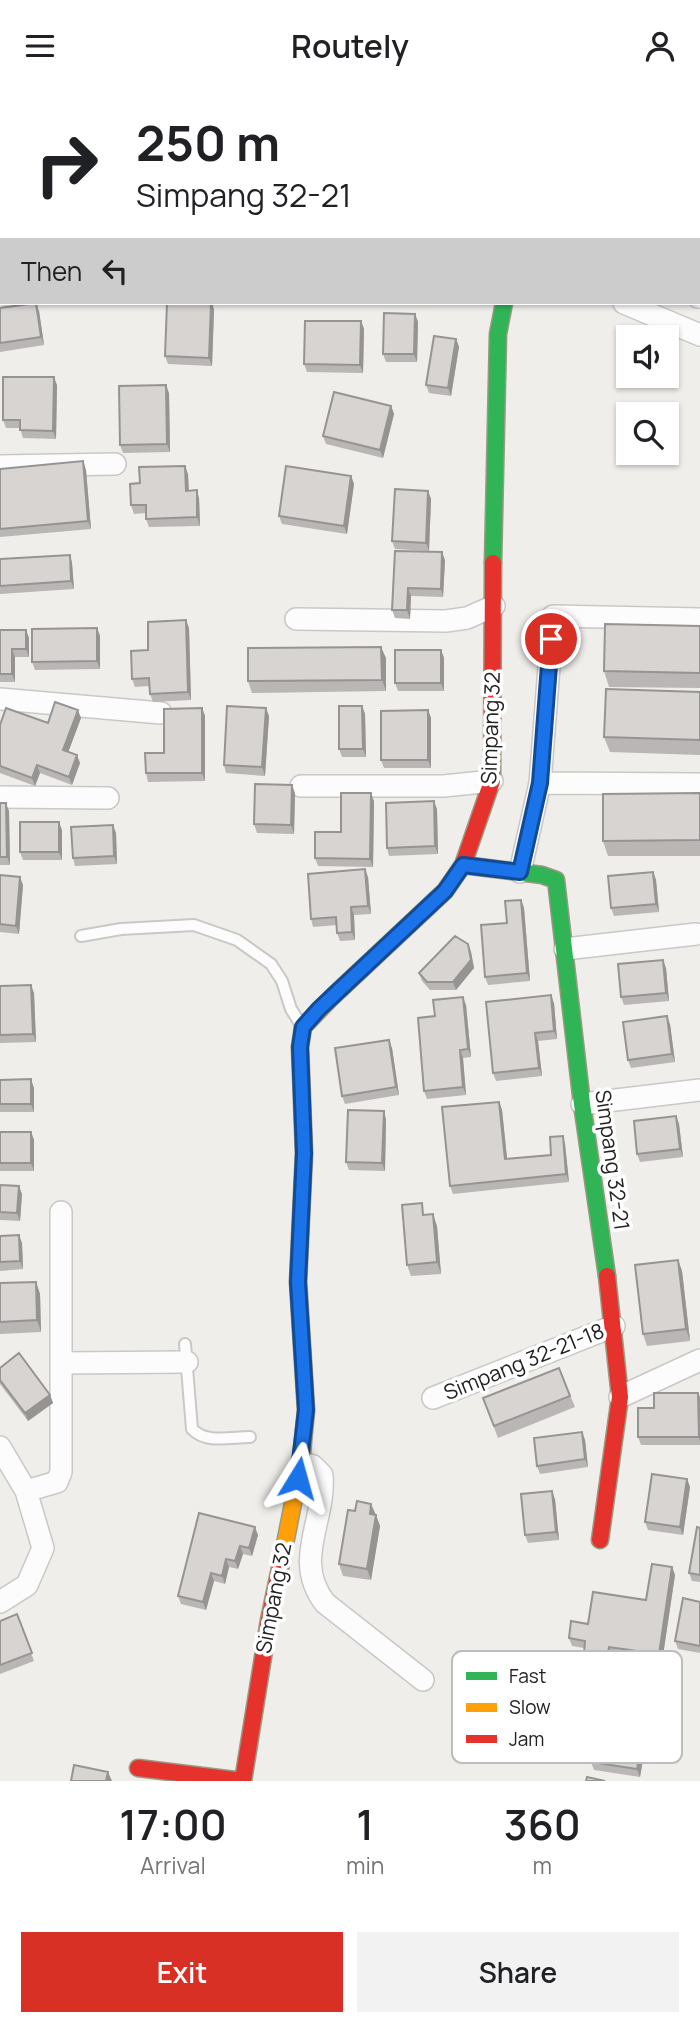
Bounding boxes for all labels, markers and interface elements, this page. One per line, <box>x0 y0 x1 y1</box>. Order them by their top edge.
text: Routely <box>291 24 409 68</box>
icon: menu <box>21 27 59 65</box>
icon: person <box>641 27 679 65</box>
text: 250 m <box>136 109 280 176</box>
icon: right <box>21 119 112 210</box>
text: Simpang 32-21 <box>136 173 352 217</box>
icon: left <box>96 252 134 290</box>
text: Then <box>21 253 82 289</box>
map controls <box>616 325 679 465</box>
button: sound <box>616 325 679 388</box>
button: search <box>616 402 679 465</box>
pin <box>521 609 581 669</box>
icon: arrive <box>532 620 570 658</box>
street label: Simpang 32 <box>474 671 506 785</box>
street label: Simpang 32-21 <box>589 1088 637 1232</box>
street label: Simpang 32-21-18 <box>439 1316 608 1406</box>
position arrow <box>261 1441 335 1515</box>
street label: Simpang 32 <box>249 1540 297 1656</box>
legend <box>452 1651 682 1763</box>
text: Fast <box>509 1663 546 1689</box>
text: Slow <box>509 1694 551 1720</box>
text: Jam <box>509 1726 544 1752</box>
text: 17:00 <box>119 1795 227 1853</box>
text: 1 <box>356 1795 374 1853</box>
text: 360 <box>504 1795 581 1853</box>
text: Arrival <box>140 1849 206 1881</box>
text: min <box>346 1849 384 1881</box>
text: m <box>532 1849 552 1881</box>
button: Exit <box>21 1932 343 2012</box>
button: Share <box>357 1932 679 2012</box>

